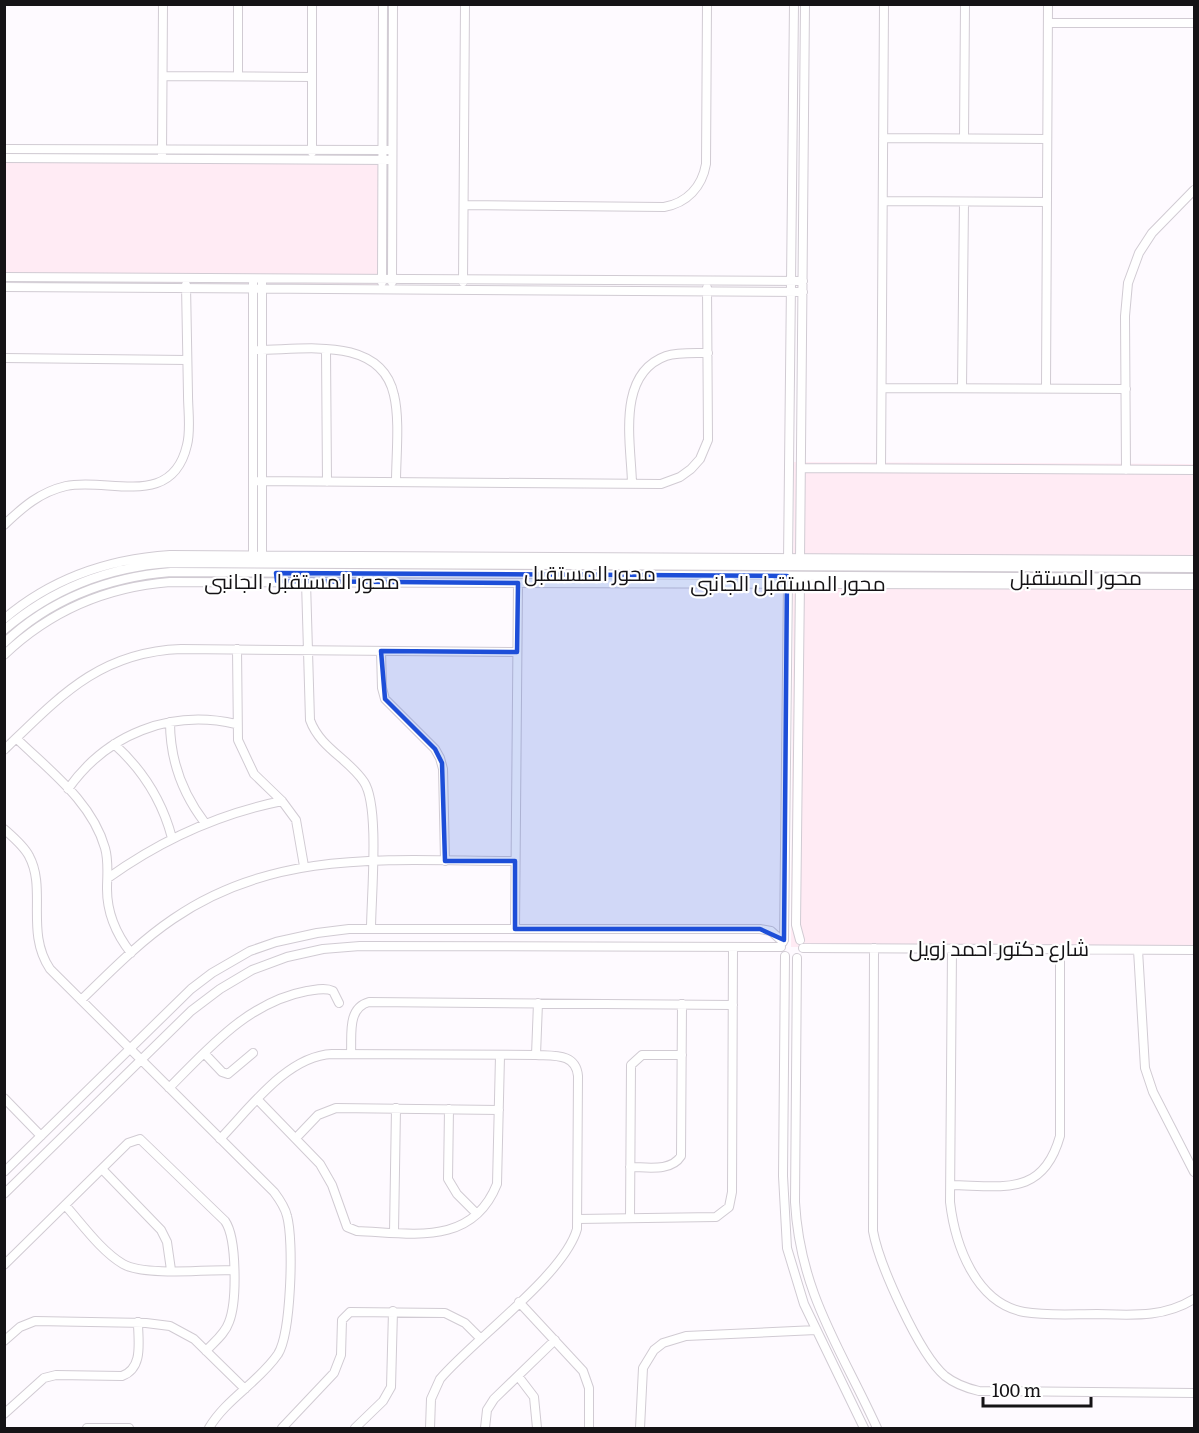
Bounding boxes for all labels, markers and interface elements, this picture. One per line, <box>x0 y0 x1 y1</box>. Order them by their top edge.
street label: محور المستقبل <box>524 556 656 587</box>
street label: محور المستقبل <box>1010 560 1142 591</box>
street label: محور المستقبل الجانبى <box>204 564 400 595</box>
street label: محور المستقبل الجانبى <box>690 566 886 597</box>
street label: شارع دكتور احمد زويل <box>909 931 1089 963</box>
scale bar <box>983 1370 1091 1408</box>
text: 100 m <box>992 1376 1041 1403</box>

